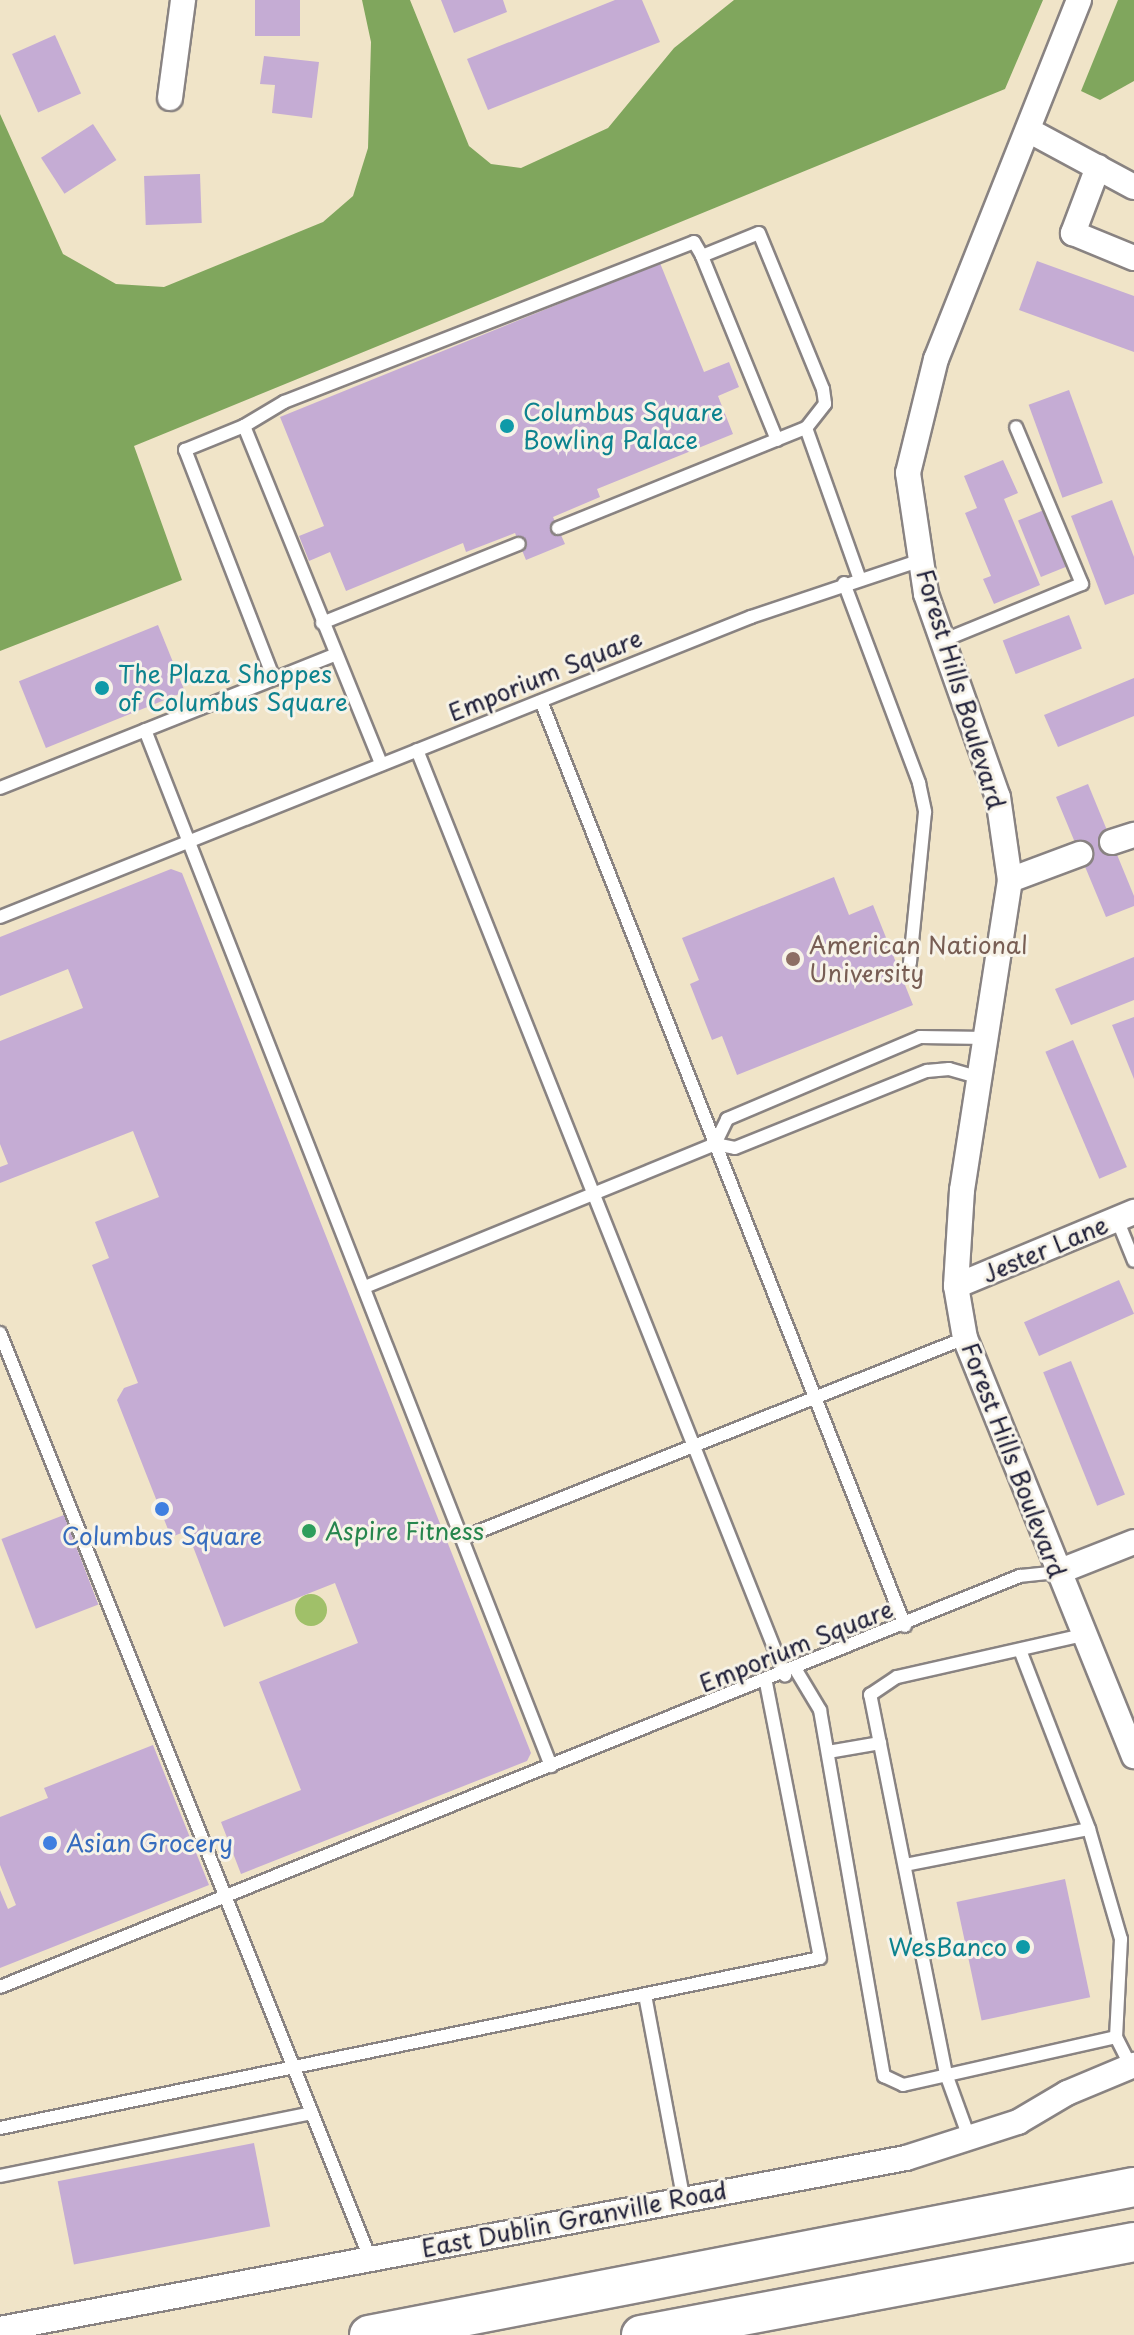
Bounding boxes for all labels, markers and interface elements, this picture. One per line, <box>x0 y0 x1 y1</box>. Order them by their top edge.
place label: Columbus Square Bowling Palace <box>523 398 723 454</box>
marker: Columbus Square Bowling Palace <box>498 417 516 435</box>
street label: Forest Hills Boulevard <box>911 565 1011 813</box>
street label: Emporium Square <box>444 623 646 727</box>
place label: The Plaza Shoppes of Columbus Square <box>118 660 348 716</box>
marker: The Plaza Shoppes of Columbus Square <box>93 679 111 697</box>
place label: American National University <box>809 931 1027 987</box>
marker: American National University <box>784 950 802 968</box>
street label: Jester Lane <box>978 1210 1112 1288</box>
street label: Forest Hills Boulevard <box>956 1338 1072 1582</box>
marker: Columbus Square <box>153 1500 171 1518</box>
place label: Aspire Fitness <box>325 1517 485 1545</box>
place label: Columbus Square <box>62 1522 262 1550</box>
marker: Aspire Fitness <box>300 1522 318 1540</box>
street label: Emporium Square <box>695 1594 897 1698</box>
place label: Asian Grocery <box>66 1829 232 1857</box>
marker: Asian Grocery <box>41 1834 59 1852</box>
place label: WesBanco <box>888 1933 1007 1961</box>
marker: WesBanco <box>1014 1938 1032 1956</box>
street label: East Dublin Granville Road <box>419 2175 729 2263</box>

